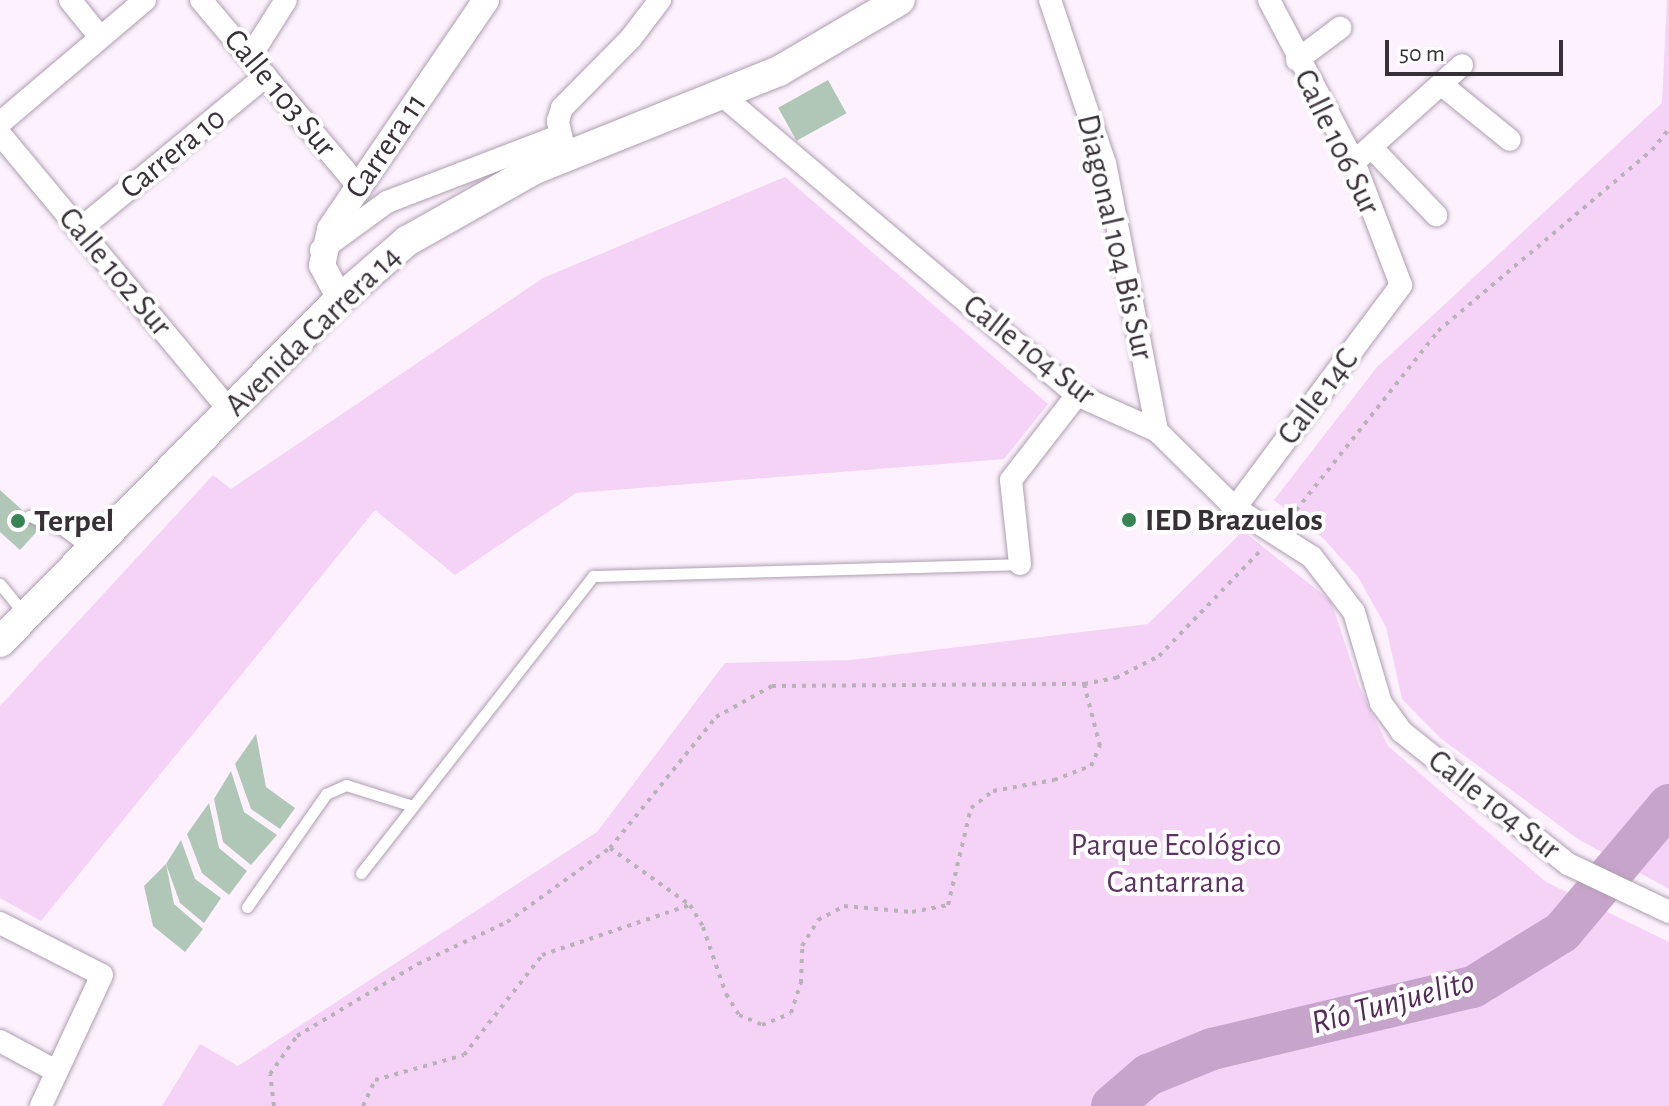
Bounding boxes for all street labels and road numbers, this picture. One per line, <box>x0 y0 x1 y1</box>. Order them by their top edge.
street label: Calle 103 Sur <box>215 21 345 165</box>
street label: Calle 106 Sur <box>1285 63 1389 221</box>
street label: Carrera 11 <box>337 86 435 206</box>
street label: Carrera 10 <box>113 99 233 207</box>
street label: Diagonal 104 Bis Sur <box>1068 111 1162 363</box>
street label: Calle 102 Sur <box>50 200 180 344</box>
street label: Avenida Carrera 14 <box>217 237 409 425</box>
street label: Calle 104 Sur <box>955 286 1103 414</box>
street label: Calle 14C <box>1269 341 1367 453</box>
street label: Calle 104 Sur <box>1420 741 1568 869</box>

